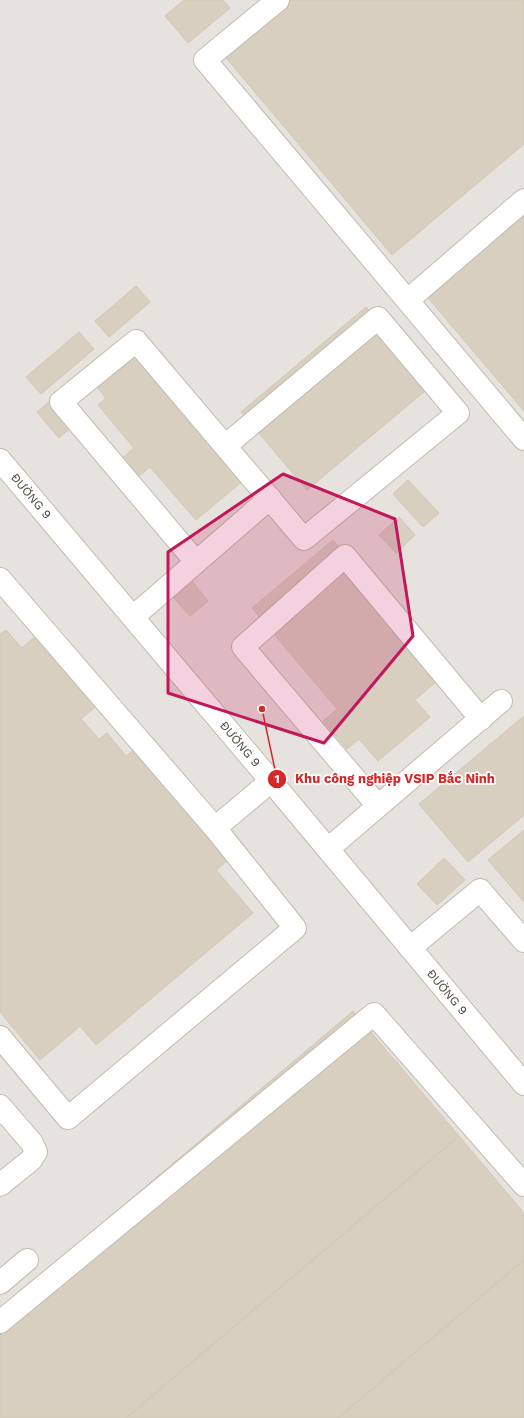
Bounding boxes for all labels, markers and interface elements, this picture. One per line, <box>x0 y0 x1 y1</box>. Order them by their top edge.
street label: ĐƯỜNG 9 <box>8 470 54 522</box>
street label: ĐƯỜNG 9 <box>217 718 263 770</box>
callout: Khu công nghiệp VSIP Bắc Ninh <box>267 766 503 791</box>
text: Khu công nghiệp VSIP Bắc Ninh <box>295 771 495 786</box>
text: 1 <box>274 772 280 786</box>
street label: ĐƯỜNG 9 <box>424 966 470 1018</box>

